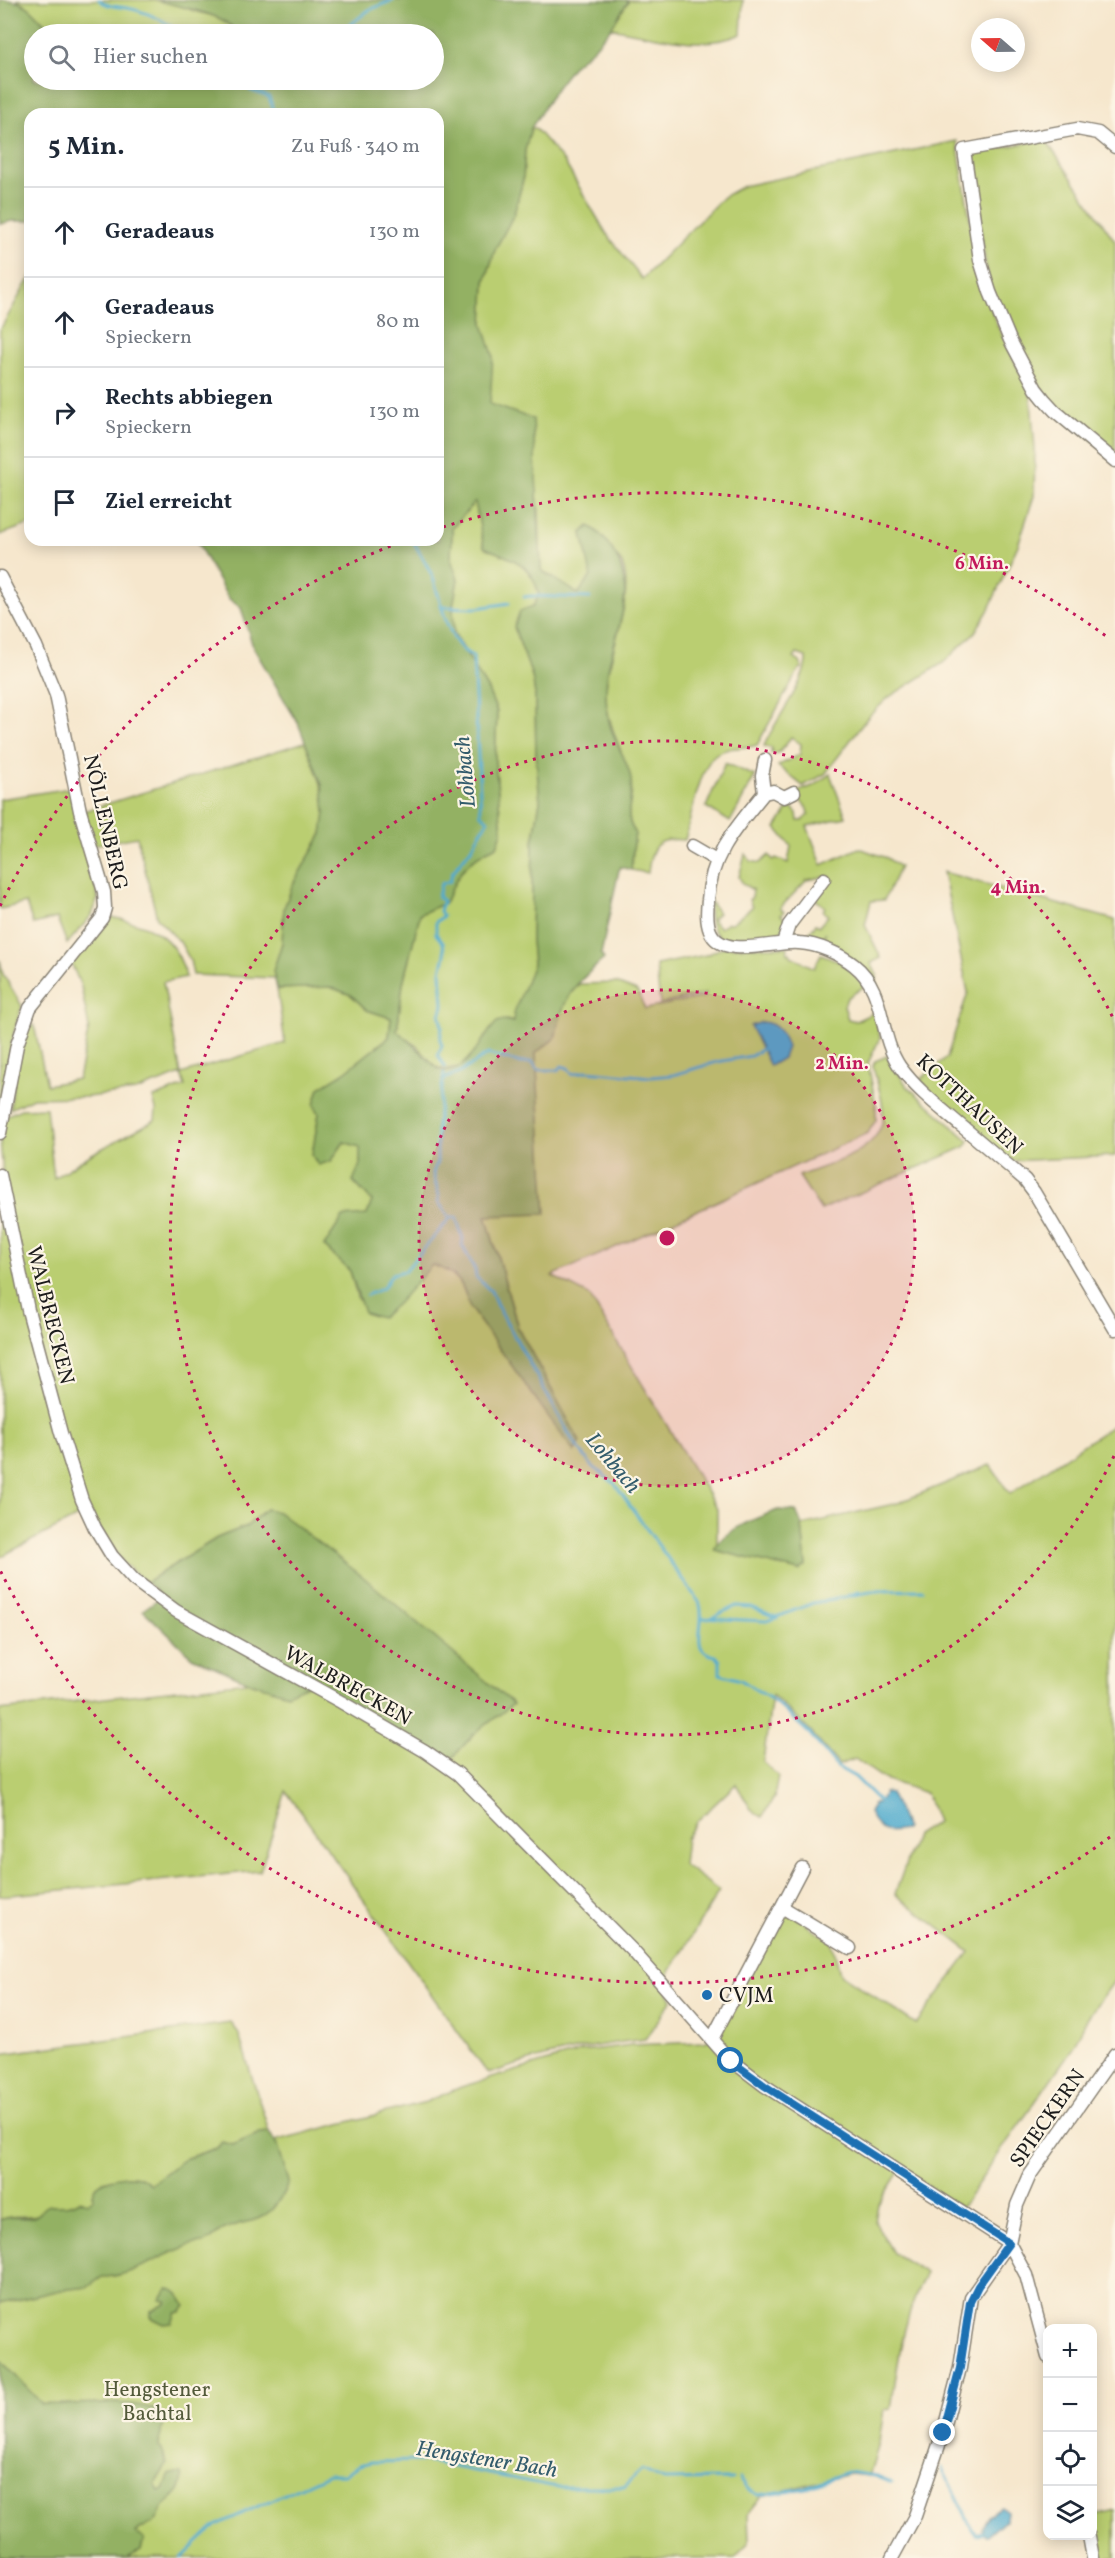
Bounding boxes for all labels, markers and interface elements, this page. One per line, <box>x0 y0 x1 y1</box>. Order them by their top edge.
north arrow <box>971 18 1025 72</box>
search box <box>24 24 444 90</box>
icon: search <box>45 41 78 74</box>
text: Hier suchen <box>93 42 208 73</box>
text: 5 Min. <box>48 129 125 165</box>
text: Zu Fuß · 340 m <box>291 133 420 161</box>
icon: ahead <box>48 216 81 249</box>
text: Geradeaus <box>105 217 215 248</box>
text: 130 m <box>369 218 420 246</box>
text: Geradeaus <box>105 293 215 324</box>
icon: ahead <box>48 306 81 339</box>
text: 80 m <box>376 308 420 336</box>
text: Spieckern <box>105 324 192 352</box>
text: Rechts abbiegen <box>105 383 273 414</box>
icon: right <box>48 396 81 429</box>
text: 130 m <box>369 398 420 426</box>
text: Spieckern <box>105 414 192 442</box>
icon: arrive <box>48 486 81 519</box>
text: Ziel erreicht <box>105 487 232 518</box>
text: 6 Min. <box>955 552 1009 577</box>
water label: Lohbach <box>448 735 485 809</box>
street label: NÖLLENBERG <box>75 752 134 893</box>
text: 4 Min. <box>990 876 1046 901</box>
street label: KOTTHAUSEN <box>909 1048 1029 1162</box>
text: 2 Min. <box>815 1052 869 1077</box>
centre of rings <box>657 1228 677 1248</box>
street label: WALBRECKEN <box>18 1243 81 1388</box>
water label: Lohbach <box>577 1426 647 1501</box>
street label: WALBRECKEN <box>278 1639 416 1733</box>
place label: CVJM <box>719 1982 774 2011</box>
marker: CVJM <box>700 1988 714 2002</box>
route start <box>717 2047 743 2073</box>
street label: SPIECKERN <box>1004 2064 1093 2174</box>
map controls <box>1043 2324 1097 2540</box>
button: + <box>1043 2324 1097 2378</box>
park label: Hengstener Bachtal <box>104 2376 210 2429</box>
button: − <box>1043 2378 1097 2432</box>
route end <box>929 2419 955 2445</box>
button: locate <box>1043 2432 1097 2486</box>
water label: Hengstener Bach <box>414 2434 560 2487</box>
button: layers <box>1043 2486 1097 2540</box>

